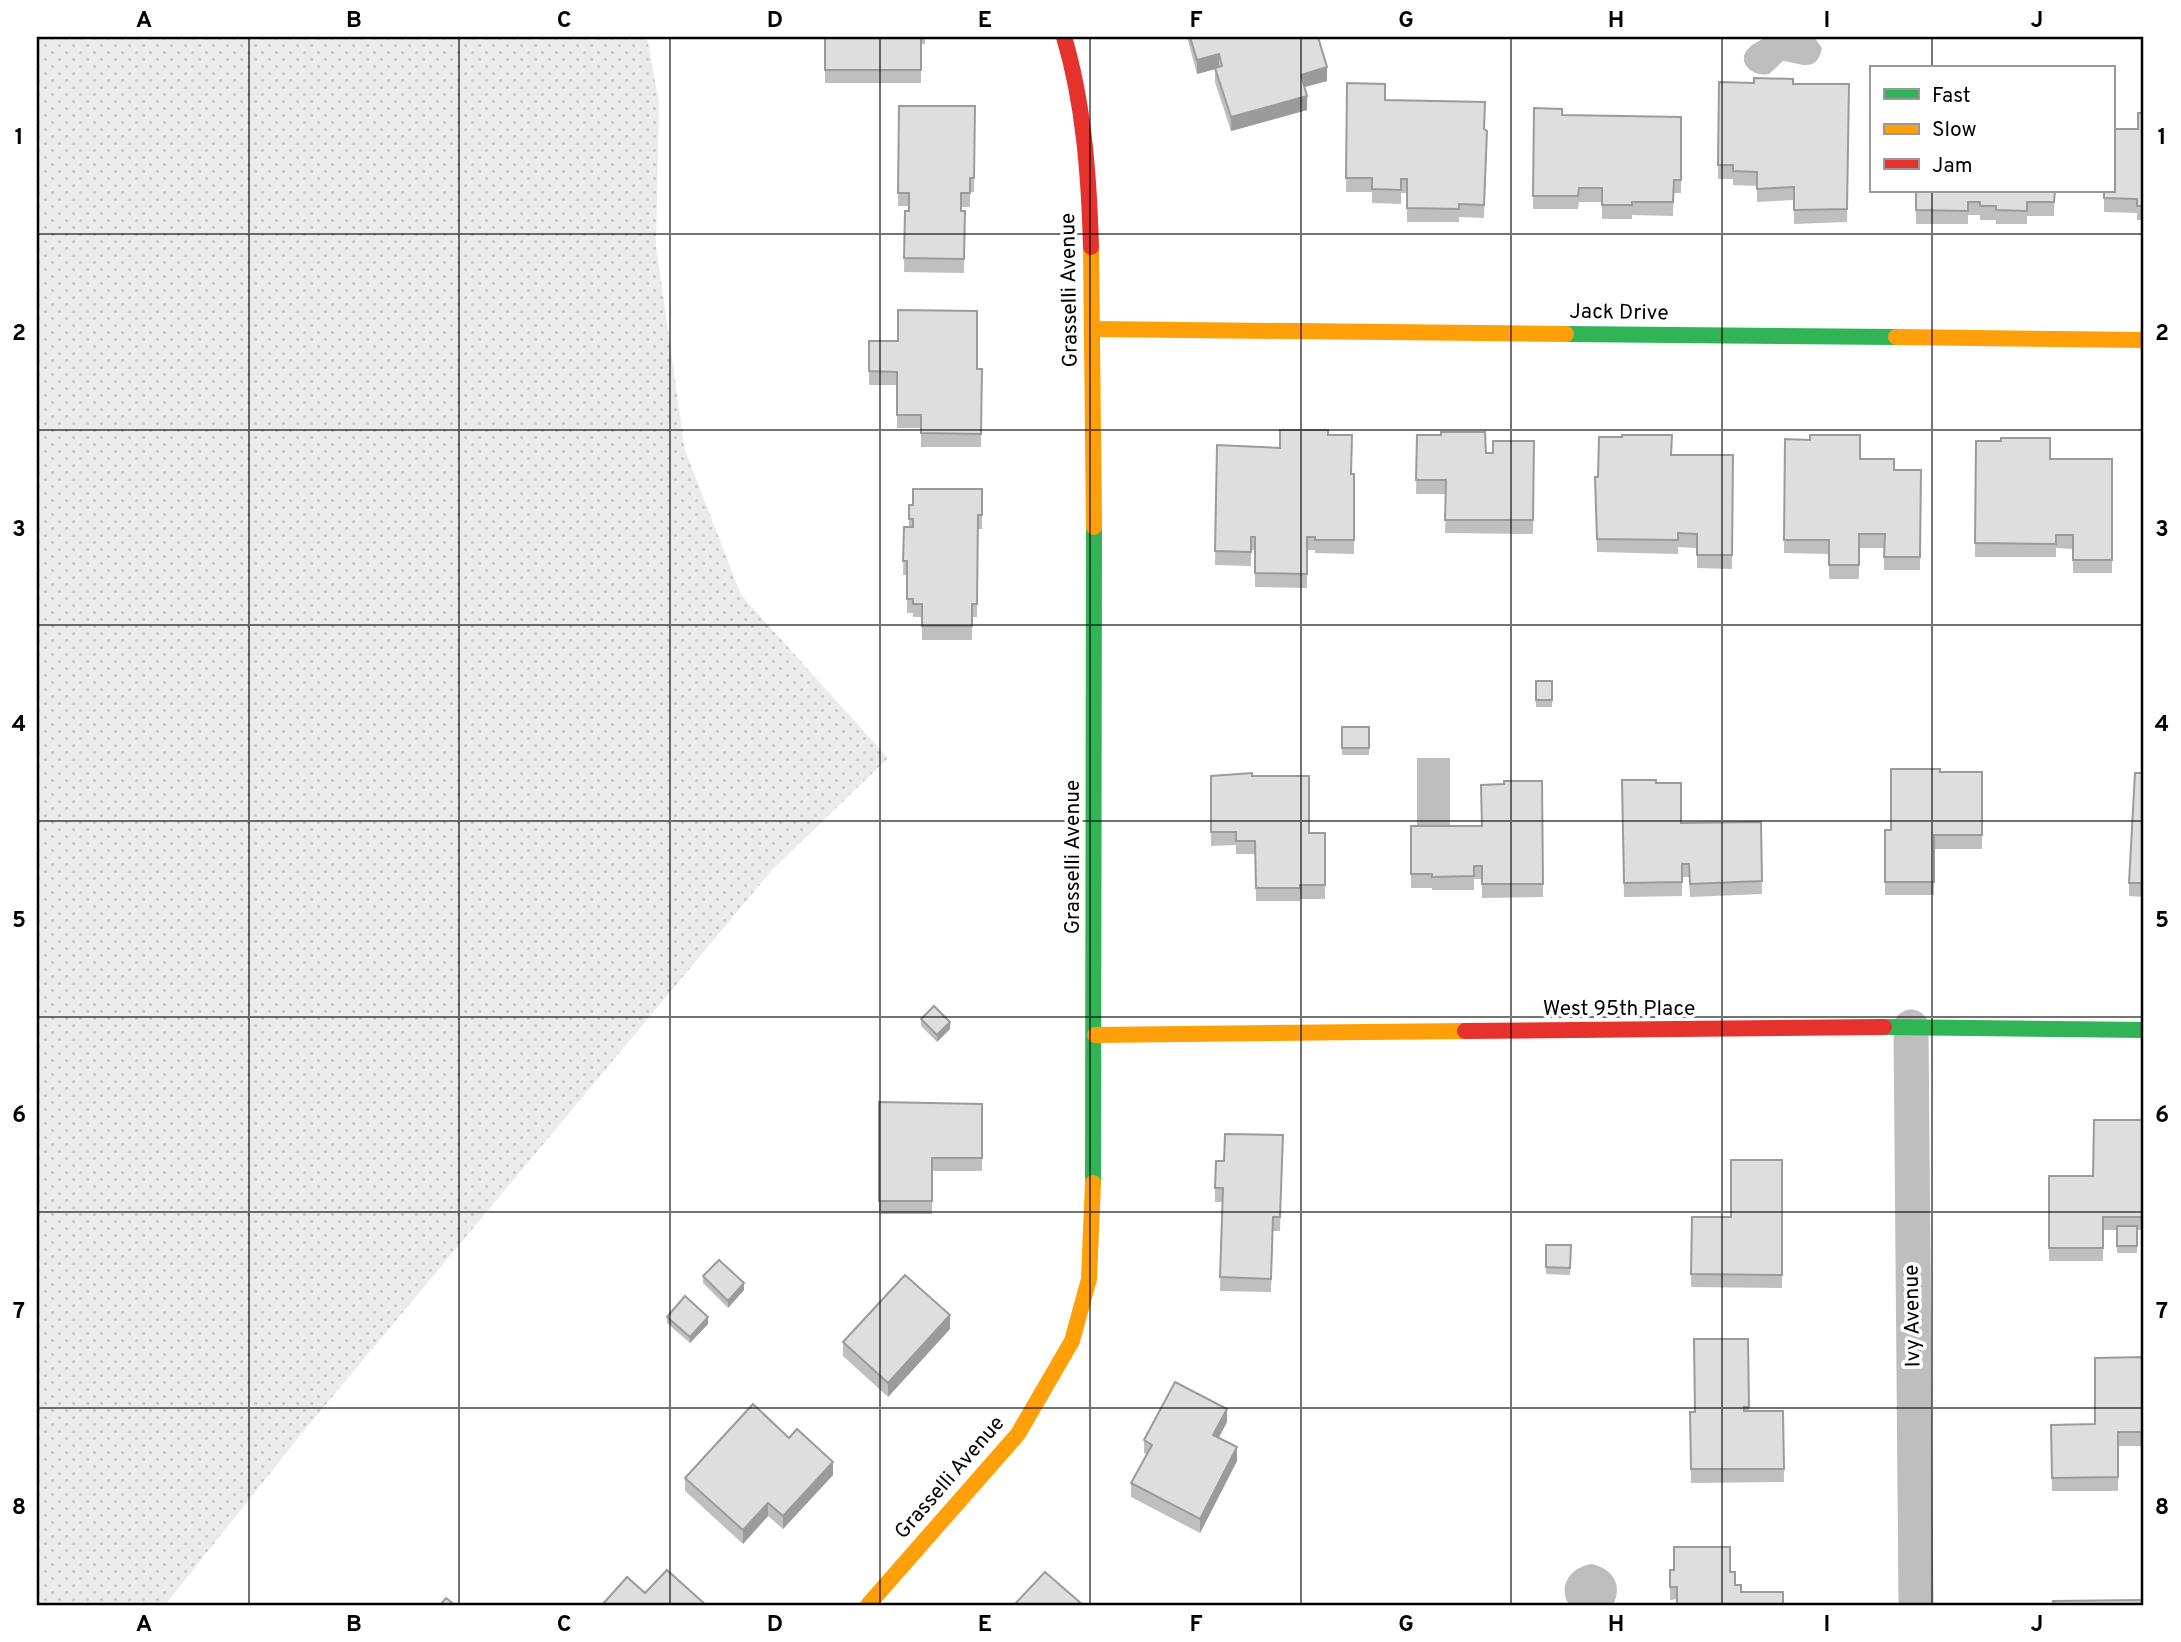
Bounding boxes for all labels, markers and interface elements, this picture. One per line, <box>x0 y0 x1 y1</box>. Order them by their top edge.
text: A <box>136 7 152 36</box>
text: B <box>346 7 362 36</box>
text: C <box>557 7 571 36</box>
text: D <box>767 7 783 36</box>
text: E <box>978 7 992 36</box>
text: F <box>1189 7 1203 36</box>
text: G <box>1398 7 1414 36</box>
text: H <box>1608 7 1624 36</box>
text: I <box>1824 7 1830 36</box>
text: J <box>2031 7 2043 36</box>
legend <box>1870 66 2114 192</box>
text: Fast <box>1932 83 1971 110</box>
text: Slow <box>1932 117 1977 144</box>
text: 1 <box>14 124 24 153</box>
text: 1 <box>2157 124 2167 153</box>
text: Jam <box>1932 153 1973 180</box>
street label: Grasselli Avenue <box>1055 212 1085 368</box>
street label: Jack Drive <box>1569 299 1669 327</box>
text: 2 <box>12 320 26 349</box>
text: 2 <box>2155 320 2169 349</box>
text: 3 <box>12 516 26 545</box>
text: 3 <box>2155 516 2169 545</box>
text: 4 <box>12 711 26 740</box>
text: 4 <box>2155 711 2169 740</box>
street label: Grasselli Avenue <box>1060 780 1087 934</box>
text: 5 <box>12 907 26 936</box>
text: 5 <box>2155 907 2169 936</box>
street label: West 95th Place <box>1543 996 1695 1023</box>
text: 6 <box>12 1102 26 1131</box>
text: 6 <box>2155 1102 2169 1131</box>
street label: Ivy Avenue <box>1899 1264 1927 1368</box>
text: 7 <box>13 1298 25 1327</box>
text: 7 <box>2156 1298 2168 1327</box>
street label: Grasselli Avenue <box>889 1411 1011 1545</box>
text: 8 <box>12 1494 26 1523</box>
text: 8 <box>2155 1494 2169 1523</box>
text: A <box>136 1611 152 1640</box>
text: B <box>346 1611 362 1640</box>
text: C <box>557 1611 571 1640</box>
text: D <box>767 1611 783 1640</box>
text: E <box>978 1611 992 1640</box>
text: F <box>1189 1611 1203 1640</box>
text: G <box>1398 1611 1414 1640</box>
text: H <box>1608 1611 1624 1640</box>
text: I <box>1824 1611 1830 1640</box>
text: J <box>2031 1611 2043 1640</box>

